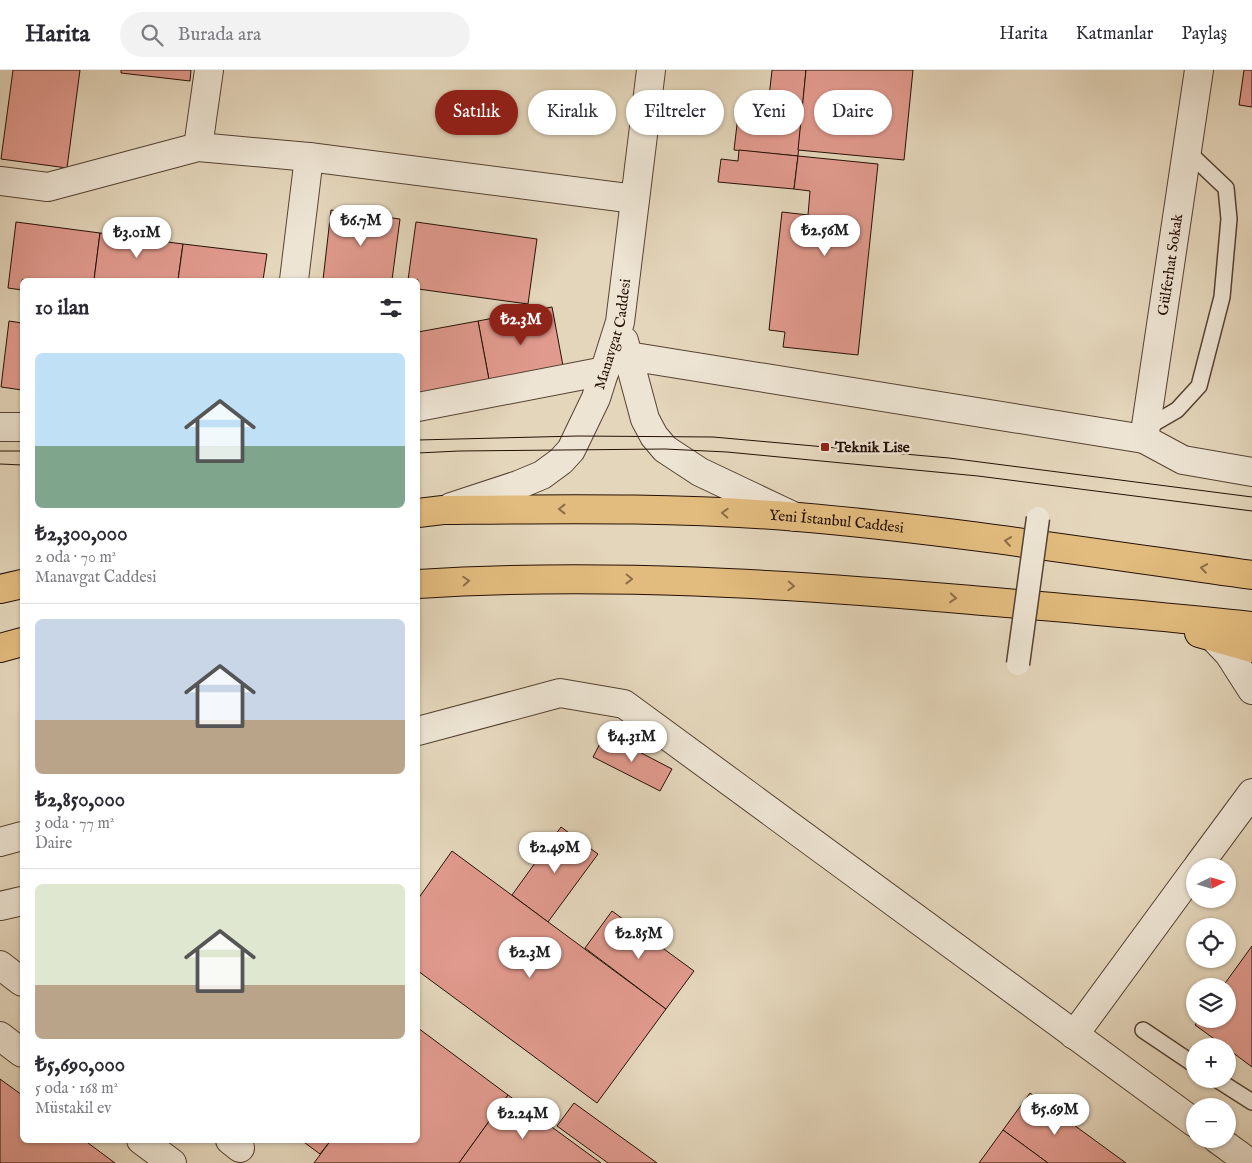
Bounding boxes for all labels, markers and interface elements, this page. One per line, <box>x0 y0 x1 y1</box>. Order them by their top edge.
search box <box>120 12 470 57</box>
text: Harita <box>25 19 90 50</box>
icon: search <box>138 21 166 49</box>
text: Burada ara <box>178 23 261 47</box>
text: Harita <box>999 23 1048 46</box>
text: Katmanlar <box>1076 23 1153 46</box>
text: Paylaş <box>1181 23 1227 46</box>
chip: Satılık <box>435 90 518 135</box>
chip: Kiralık <box>528 90 616 135</box>
chip: Filtreler <box>626 90 724 135</box>
chip: Yeni <box>734 90 804 135</box>
chip: Daire <box>814 90 892 135</box>
pin: ₺6.7M <box>326 204 396 247</box>
text: ₺6.7M <box>340 211 382 231</box>
street label: Gülferhat Sokak <box>1154 211 1188 317</box>
pin: ₺2.56M <box>784 214 866 257</box>
pin: ₺3.01M <box>96 216 178 259</box>
text: ₺2.56M <box>801 221 849 241</box>
text: ₺3.01M <box>113 223 161 243</box>
street label: Manavgat Caddesi <box>590 278 635 392</box>
icon: filters <box>377 294 405 322</box>
text: 10 ilan <box>35 295 89 322</box>
pin: ₺2.3M <box>486 304 556 346</box>
text: ₺2.3M <box>500 310 542 330</box>
icon: home <box>175 386 265 476</box>
place label: Teknik Lise <box>834 438 910 457</box>
marker: Teknik Lise <box>819 441 831 453</box>
one-way arrow <box>558 504 566 514</box>
street label: Yeni İstanbul Caddesi <box>768 506 905 538</box>
one-way arrow <box>720 507 728 518</box>
text: ₺2,300,000 <box>35 521 127 548</box>
one-way arrow <box>1004 536 1012 547</box>
text: 2 oda · 70 m² <box>35 548 116 568</box>
one-way arrow <box>1199 563 1207 574</box>
text: Manavgat Caddesi <box>35 568 156 588</box>
one-way arrow <box>625 574 633 584</box>
one-way arrow <box>462 576 470 587</box>
one-way arrow <box>787 580 795 591</box>
one-way arrow <box>949 593 957 604</box>
icon: home <box>175 651 265 741</box>
pin: ₺4.31M <box>591 720 673 763</box>
text: ₺4.31M <box>608 727 656 747</box>
text: ₺2,850,000 <box>35 787 125 814</box>
text: 3 oda · 77 m² <box>35 814 114 834</box>
pin: ₺2.49M <box>514 832 596 874</box>
text: Daire <box>35 834 72 854</box>
text: ₺2.49M <box>530 838 580 858</box>
north arrow <box>1186 858 1236 908</box>
map controls <box>1186 858 1236 1148</box>
icon: home <box>175 916 265 1006</box>
pin: ₺2.85M <box>598 918 680 960</box>
button: locate <box>1186 918 1236 968</box>
text: ₺2.85M <box>615 924 663 944</box>
pin: ₺2.3M <box>495 936 565 979</box>
text: ₺2.3M <box>509 943 551 963</box>
button: layers <box>1186 978 1236 1028</box>
button: + <box>1186 1038 1236 1088</box>
text: ₺5,690,000 <box>35 1052 125 1079</box>
text: 5 oda · 168 m² <box>35 1079 118 1099</box>
pin: ₺5.69M <box>1014 1094 1096 1136</box>
pin: ₺2.24M <box>482 1098 564 1140</box>
button: − <box>1186 1098 1236 1148</box>
text: Müstakil ev <box>35 1099 111 1119</box>
text: ₺5.69M <box>1031 1100 1079 1120</box>
text: ₺2.24M <box>498 1104 548 1124</box>

